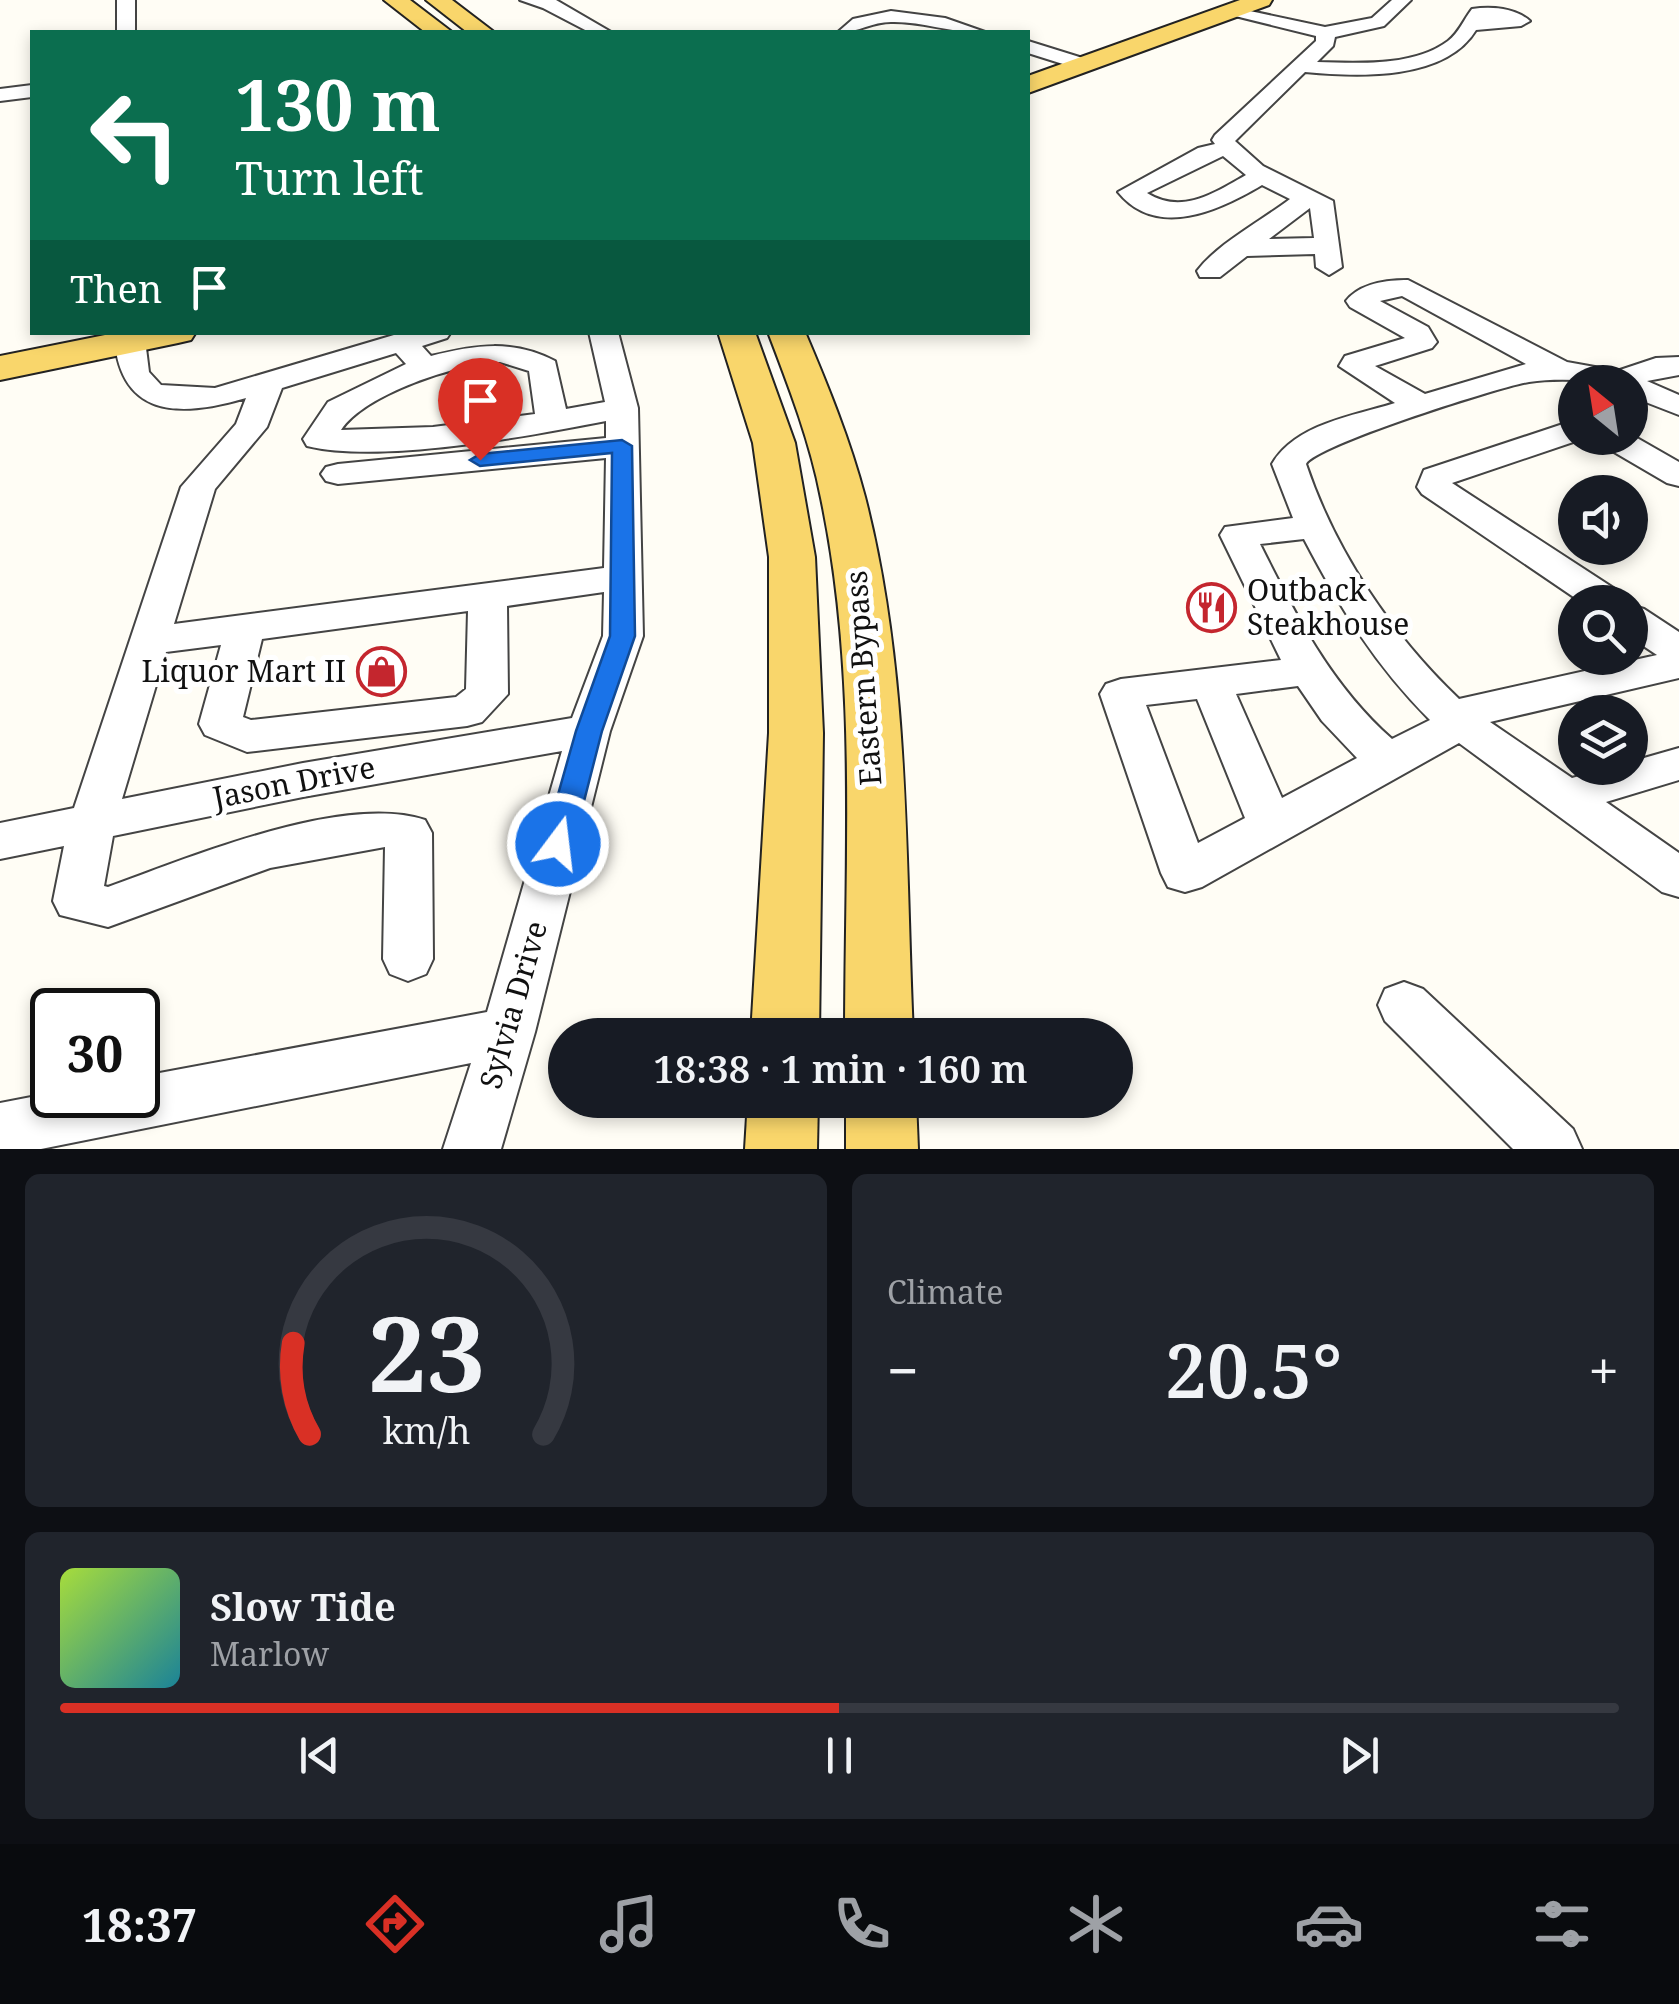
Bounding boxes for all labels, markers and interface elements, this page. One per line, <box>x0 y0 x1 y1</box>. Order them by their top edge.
text: 130 m <box>235 56 441 152</box>
icon: left <box>70 70 200 200</box>
text: Turn left <box>235 147 424 208</box>
icon: arrive <box>182 260 237 315</box>
text: Then <box>70 262 162 314</box>
pin <box>438 358 523 461</box>
north arrow <box>1558 365 1648 455</box>
map controls <box>1558 365 1648 785</box>
icon: arrive <box>453 373 508 428</box>
button: sound <box>1558 475 1648 565</box>
street label: Eastern Bypass <box>835 569 890 787</box>
place label: Outback Steakhouse <box>1247 569 1409 644</box>
restaurant icon: Outback Steakhouse <box>1186 582 1238 634</box>
button: search <box>1558 585 1648 675</box>
shop icon: Liquor Mart II <box>355 646 407 698</box>
place label: Liquor Mart II <box>141 650 346 691</box>
button: layers <box>1558 695 1648 785</box>
street label: Jason Drive <box>208 746 378 818</box>
position arrow <box>506 792 610 896</box>
street label: Sylvia Drive <box>469 916 556 1093</box>
speed limit sign: 30 <box>30 988 160 1118</box>
text: 18:38 · 1 min · 160 m <box>653 1042 1028 1094</box>
text: Climate <box>887 1270 1003 1313</box>
text: 23 <box>367 1281 485 1422</box>
text: 20.5° <box>1165 1318 1342 1420</box>
text: − <box>887 1332 919 1407</box>
text: + <box>1588 1332 1619 1407</box>
text: km/h <box>382 1406 470 1454</box>
text: Slow Tide <box>210 1580 396 1632</box>
text: Marlow <box>210 1632 329 1675</box>
icon: previous <box>292 1728 347 1783</box>
icon: pause <box>812 1728 867 1783</box>
icon: next <box>1332 1728 1387 1783</box>
icon: directions <box>360 1889 430 1959</box>
icon: music <box>594 1889 664 1959</box>
icon: phone <box>827 1889 897 1959</box>
icon: climate <box>1061 1889 1131 1959</box>
icon: car <box>1294 1889 1364 1959</box>
icon: filters <box>1527 1889 1597 1959</box>
text: 18:37 <box>82 1894 197 1955</box>

